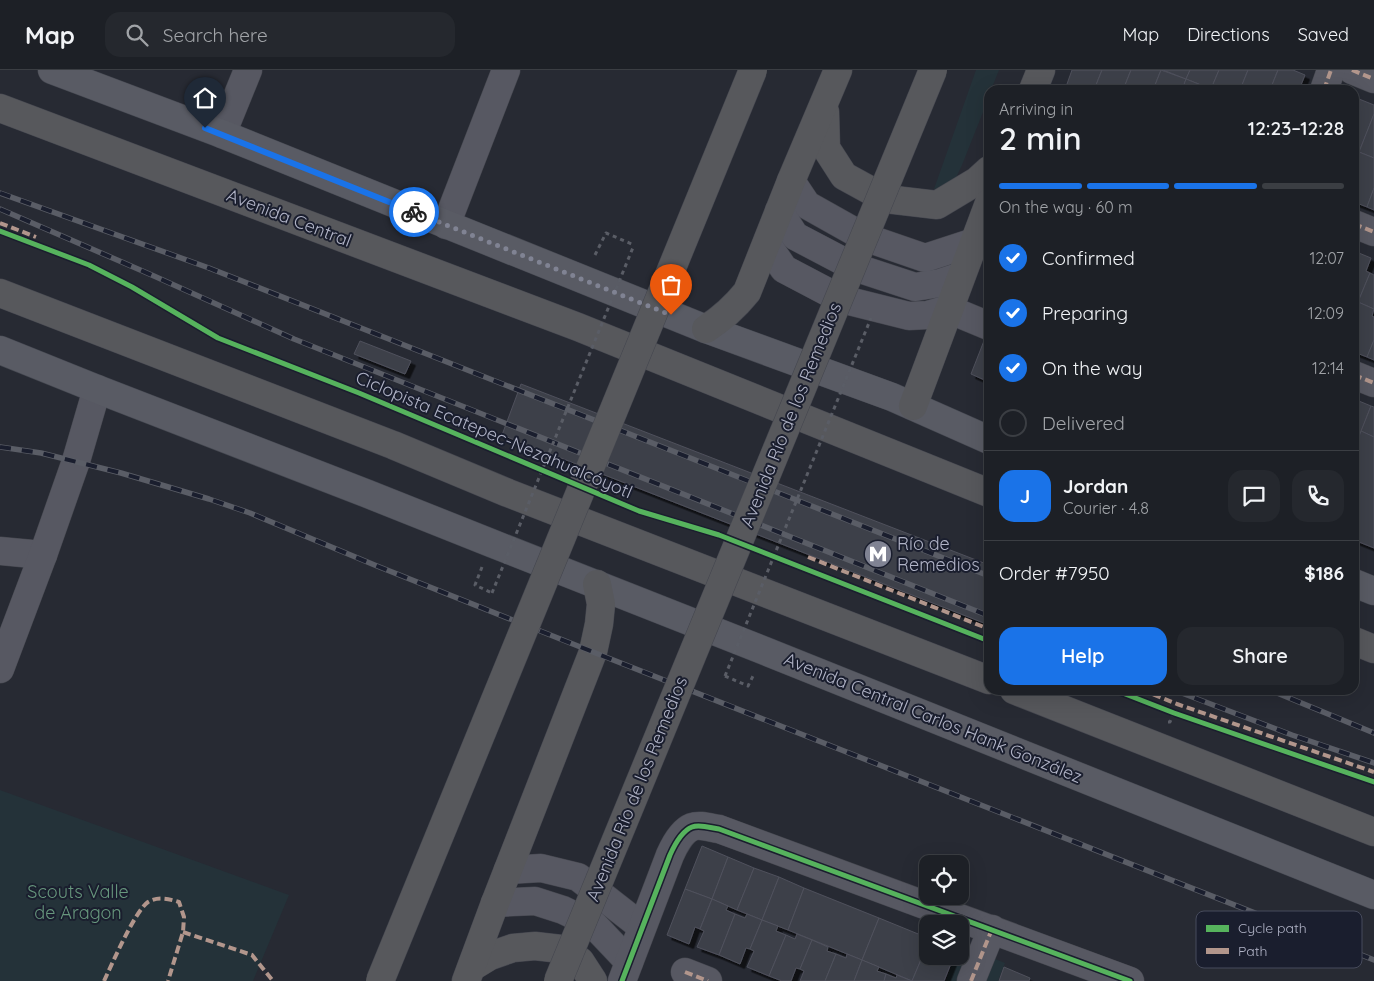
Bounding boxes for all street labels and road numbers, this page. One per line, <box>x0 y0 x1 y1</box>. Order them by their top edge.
street label: Avenida Central <box>223 183 355 252</box>
street label: Avenida Río de los Remedios <box>735 299 846 531</box>
street label: Ciclopista Ecatepec-Nezahualcóyotl <box>352 366 636 503</box>
street label: Avenida Central Carlos Hank González <box>781 647 1086 788</box>
street label: Avenida Río de los Remedios <box>581 673 692 905</box>

